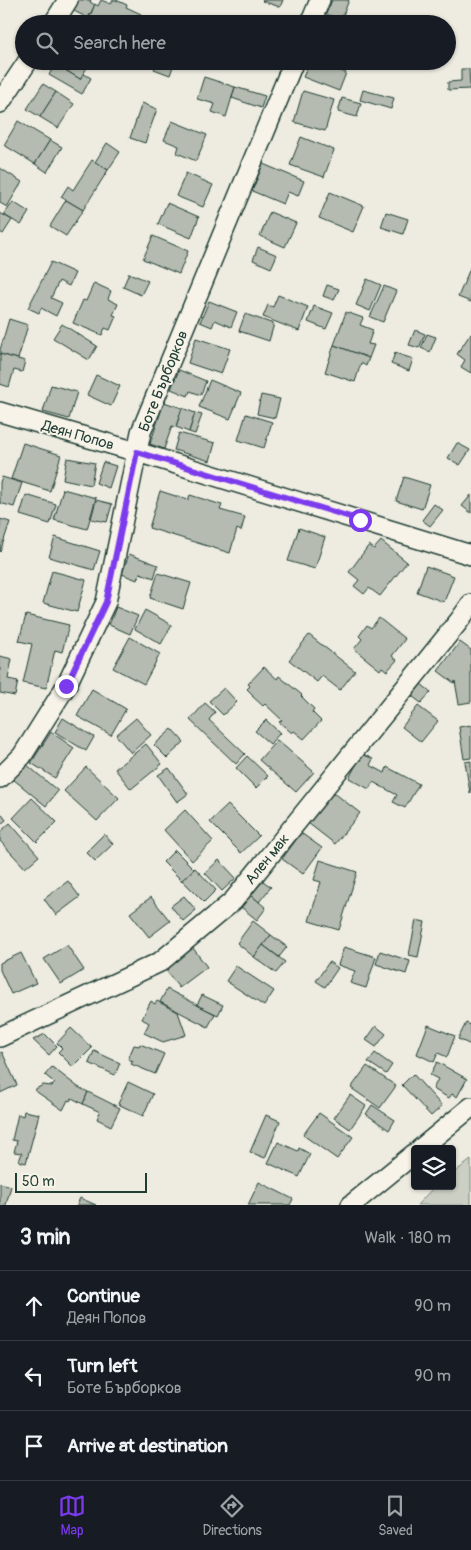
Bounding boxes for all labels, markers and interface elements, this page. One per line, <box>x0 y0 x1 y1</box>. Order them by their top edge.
search box <box>15 15 456 70</box>
icon: search <box>33 29 61 57</box>
text: Search here <box>73 31 166 55</box>
street label: Боте Бърборков <box>135 328 192 435</box>
street label: Деян Попов <box>39 416 116 455</box>
route start <box>349 509 372 532</box>
route end <box>55 675 78 698</box>
street label: Ален мак <box>241 830 294 889</box>
map controls <box>411 1145 456 1190</box>
button: layers <box>411 1145 456 1190</box>
scale bar <box>15 1170 148 1193</box>
text: 50 m <box>22 1173 55 1190</box>
text: 3 min <box>20 1224 70 1251</box>
text: Walk · 180 m <box>364 1228 451 1248</box>
text: Continue <box>67 1284 140 1308</box>
icon: ahead <box>20 1292 48 1320</box>
text: 90 m <box>414 1296 451 1316</box>
text: Деян Попов <box>67 1308 146 1328</box>
text: Turn left <box>67 1354 137 1378</box>
icon: left <box>20 1362 48 1390</box>
text: 90 m <box>414 1366 451 1386</box>
text: Боте Бърборков <box>67 1378 182 1398</box>
icon: arrive <box>20 1432 48 1460</box>
text: Arrive at destination <box>67 1434 228 1458</box>
tab: Map <box>58 1492 86 1539</box>
tab: Directions <box>202 1492 262 1539</box>
tab: Saved <box>378 1492 413 1539</box>

